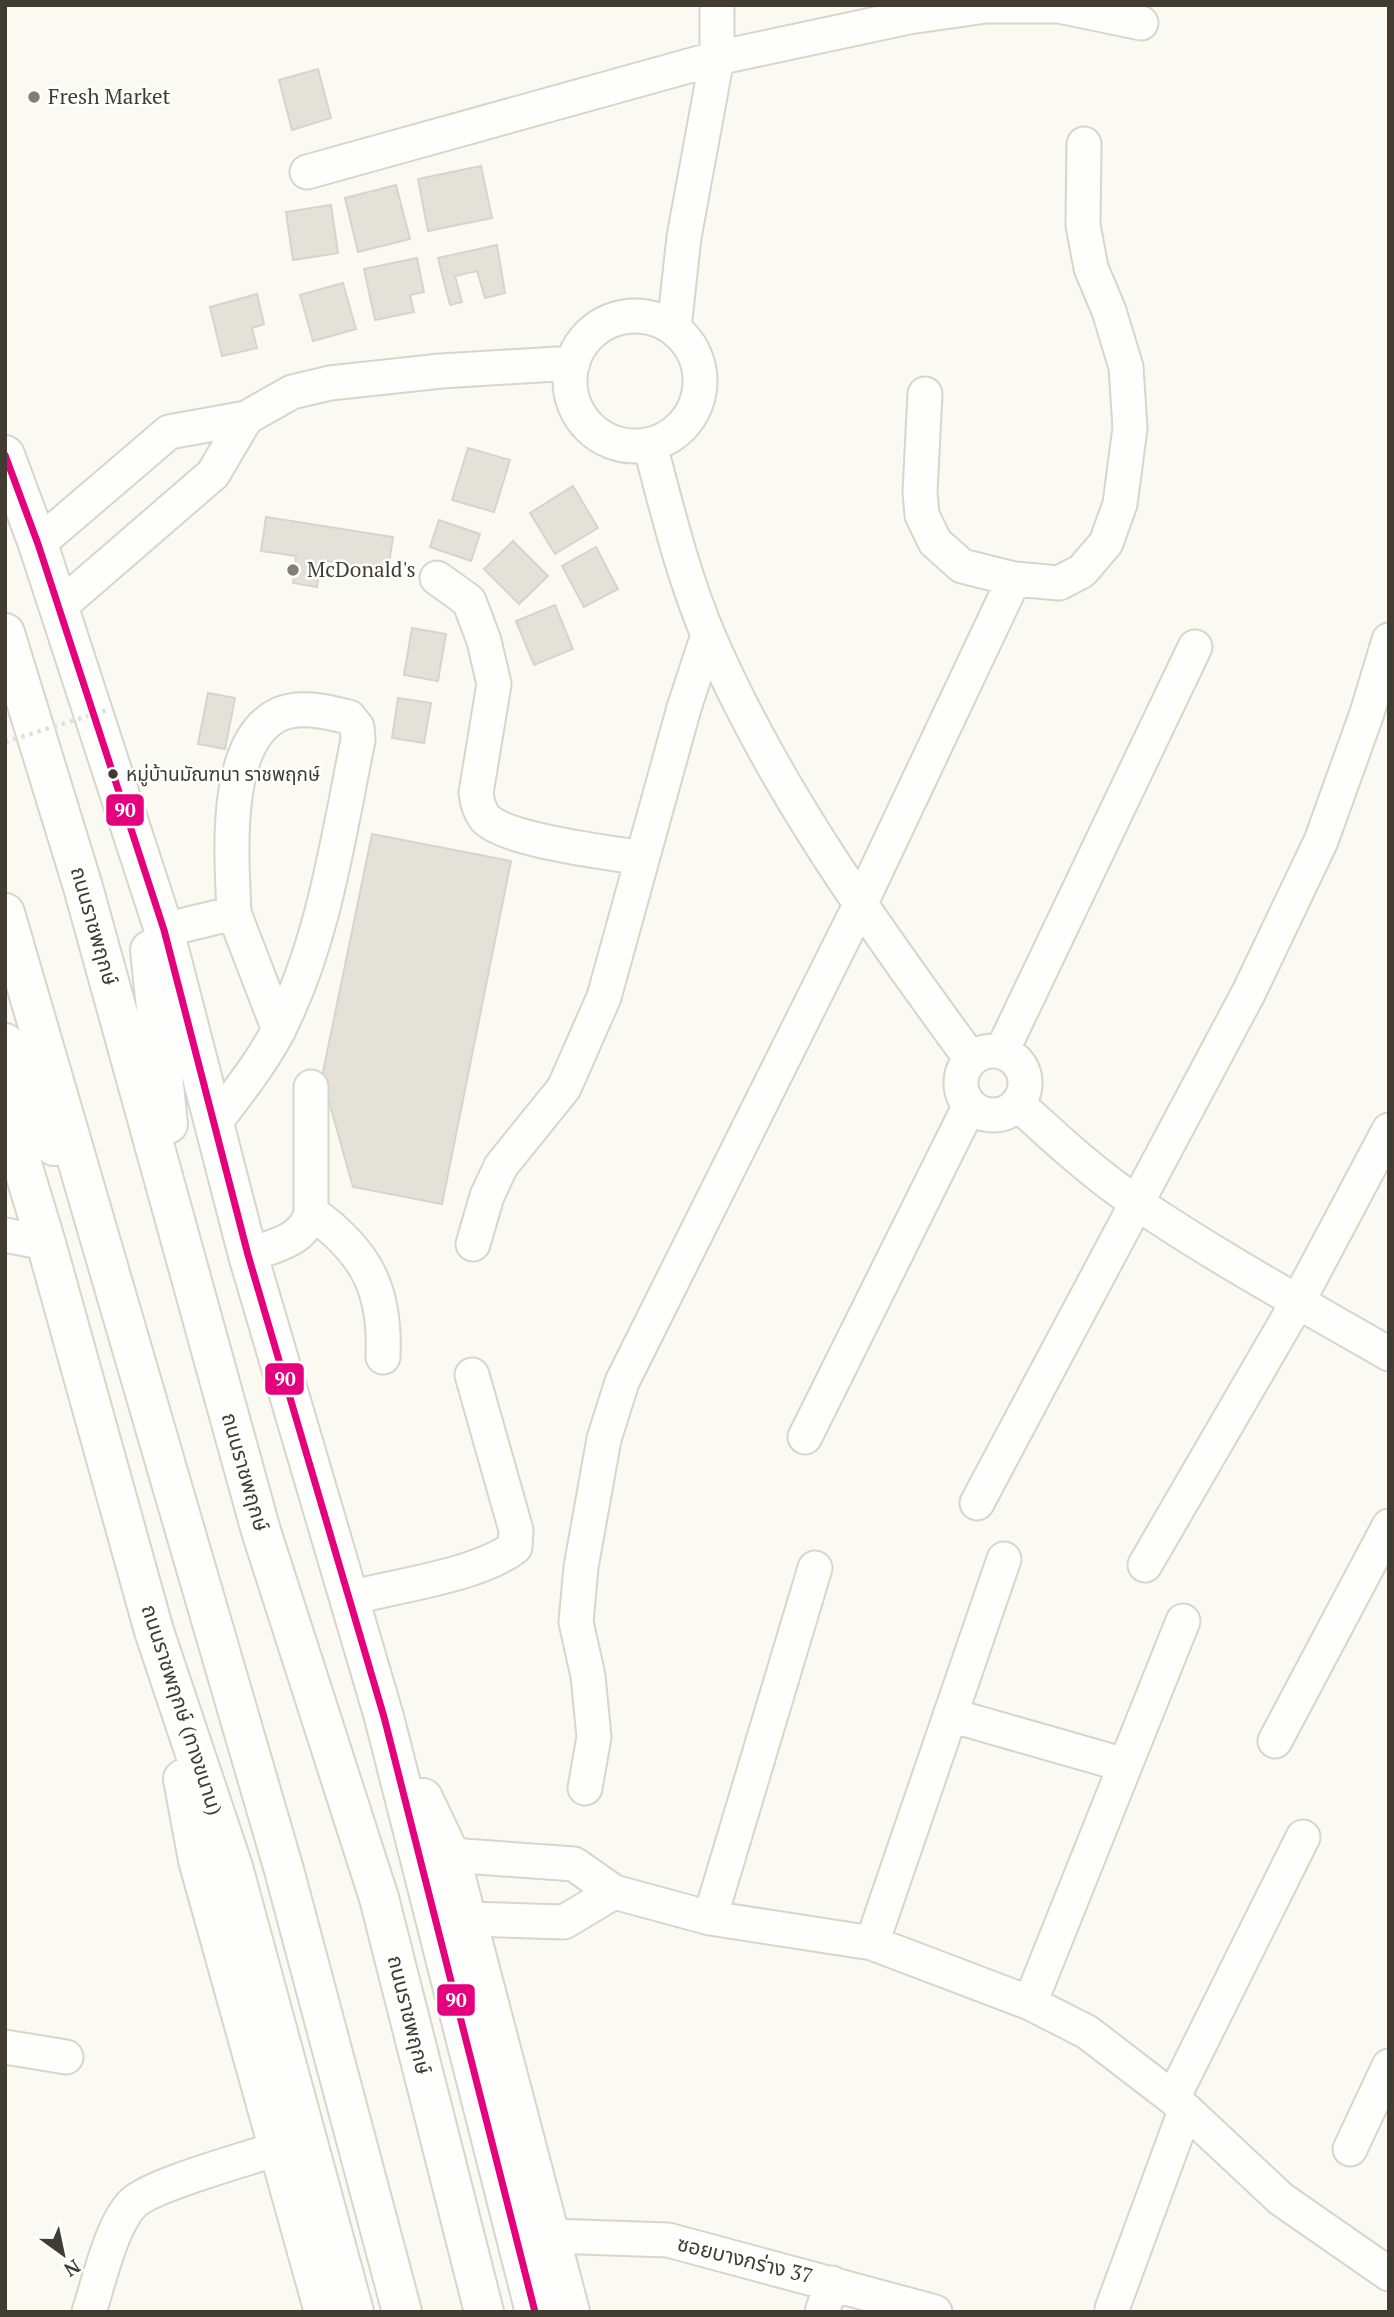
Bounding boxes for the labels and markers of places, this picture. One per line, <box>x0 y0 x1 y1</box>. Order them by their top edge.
place label: Fresh Market <box>48 82 171 110</box>
marker: Fresh Market <box>26 89 42 105</box>
place label: McDonald's <box>307 555 416 583</box>
marker: McDonald's <box>285 562 301 578</box>
place label: หมู่บ้านมัณฑนา ราชพฤกษ์ <box>126 761 320 787</box>
marker: หมู่บ้านมัณฑนา ราชพฤกษ์ <box>106 767 120 781</box>

